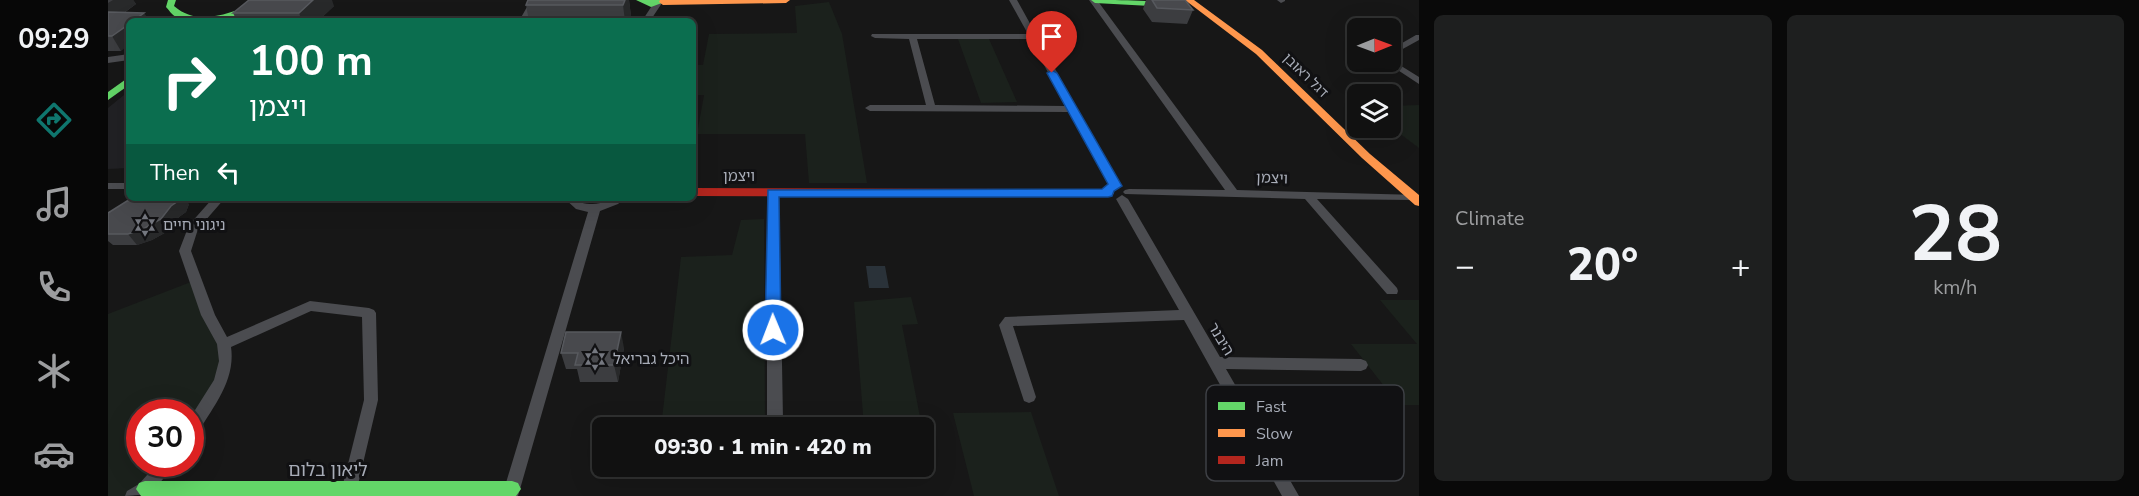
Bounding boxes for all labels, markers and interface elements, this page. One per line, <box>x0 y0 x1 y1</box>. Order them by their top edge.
pin <box>1026 11 1077 73</box>
north arrow <box>1347 18 1401 72</box>
map controls <box>1347 18 1401 138</box>
icon: arrive <box>1035 20 1068 53</box>
text: 09:29 <box>18 21 90 58</box>
text: 100 m <box>249 33 373 90</box>
icon: right <box>150 42 228 120</box>
street label: דגל ראובן <box>1279 49 1333 102</box>
button: layers <box>1347 84 1401 138</box>
text: ויצמן <box>249 89 307 126</box>
icon: directions <box>33 99 75 141</box>
icon: left <box>212 156 245 189</box>
text: Then <box>150 158 200 188</box>
street label: ויצמן <box>723 166 755 186</box>
street label: ויצמן <box>1256 167 1288 189</box>
text: 28 <box>1908 181 2002 288</box>
icon: music <box>33 183 75 225</box>
text: Climate <box>1455 205 1524 232</box>
synagogue icon: ניגוני חיים <box>132 212 158 238</box>
place label: ניגוני חיים <box>163 215 225 235</box>
text: 20° <box>1567 235 1638 296</box>
text: − <box>1455 244 1475 289</box>
text: + <box>1731 244 1751 289</box>
icon: phone <box>33 266 75 308</box>
text: km/h <box>1933 274 1977 301</box>
position arrow <box>741 298 805 362</box>
street label: היבנר <box>1203 319 1239 359</box>
synagogue icon: היכל גבריאל <box>582 346 608 372</box>
place label: היכל גבריאל <box>613 349 690 369</box>
icon: climate <box>33 350 75 392</box>
legend <box>1206 385 1404 481</box>
text: Fast <box>1256 396 1287 418</box>
speed limit sign: 30 <box>126 399 204 477</box>
text: Slow <box>1256 423 1293 445</box>
text: 09:30 · 1 min · 420 m <box>654 432 872 462</box>
icon: car <box>33 433 75 475</box>
text: Jam <box>1255 450 1283 472</box>
street label: ליאון בלום <box>288 458 368 482</box>

